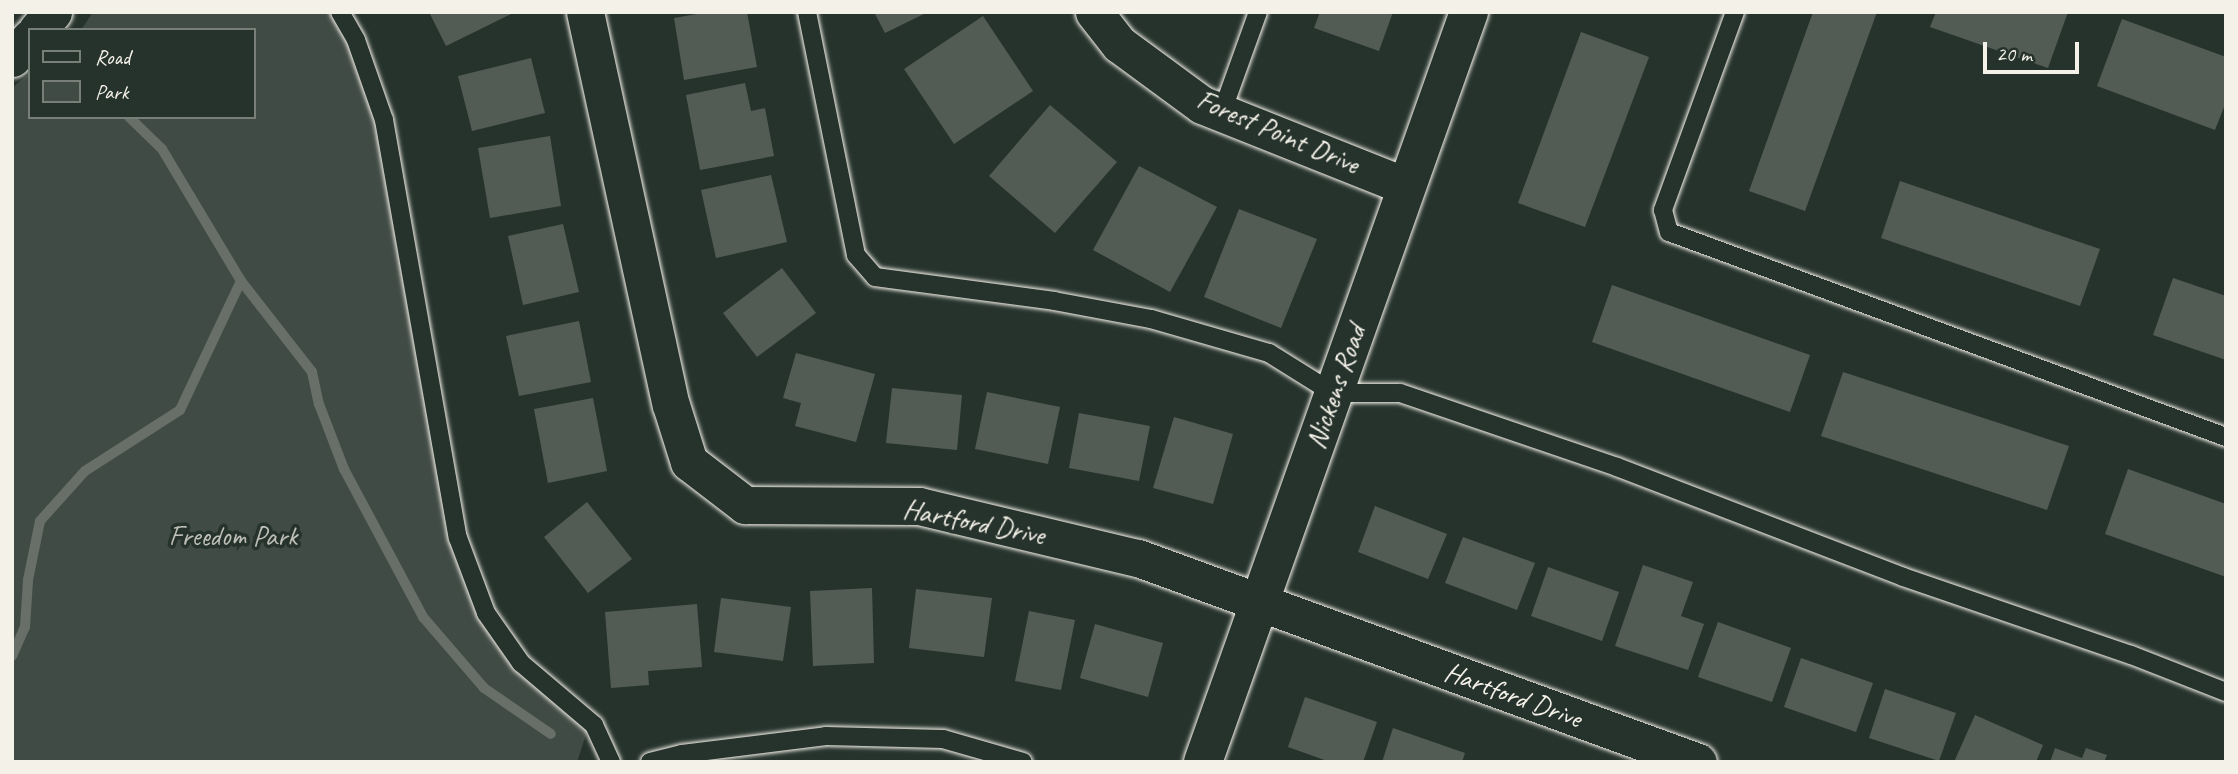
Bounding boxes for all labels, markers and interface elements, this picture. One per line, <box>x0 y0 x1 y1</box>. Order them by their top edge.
legend <box>28 28 256 119</box>
scale bar <box>1986 28 2082 72</box>
text: 20 m <box>1996 41 2032 67</box>
text: Road <box>95 44 130 70</box>
text: Park <box>95 79 128 105</box>
street label: Forest Point Drive <box>1192 83 1364 181</box>
street label: Nickens Road <box>1299 321 1373 453</box>
street label: Hartford Drive <box>900 492 1048 552</box>
park label: Freedom Park <box>169 519 297 553</box>
street label: Hartford Drive <box>1440 655 1586 735</box>

